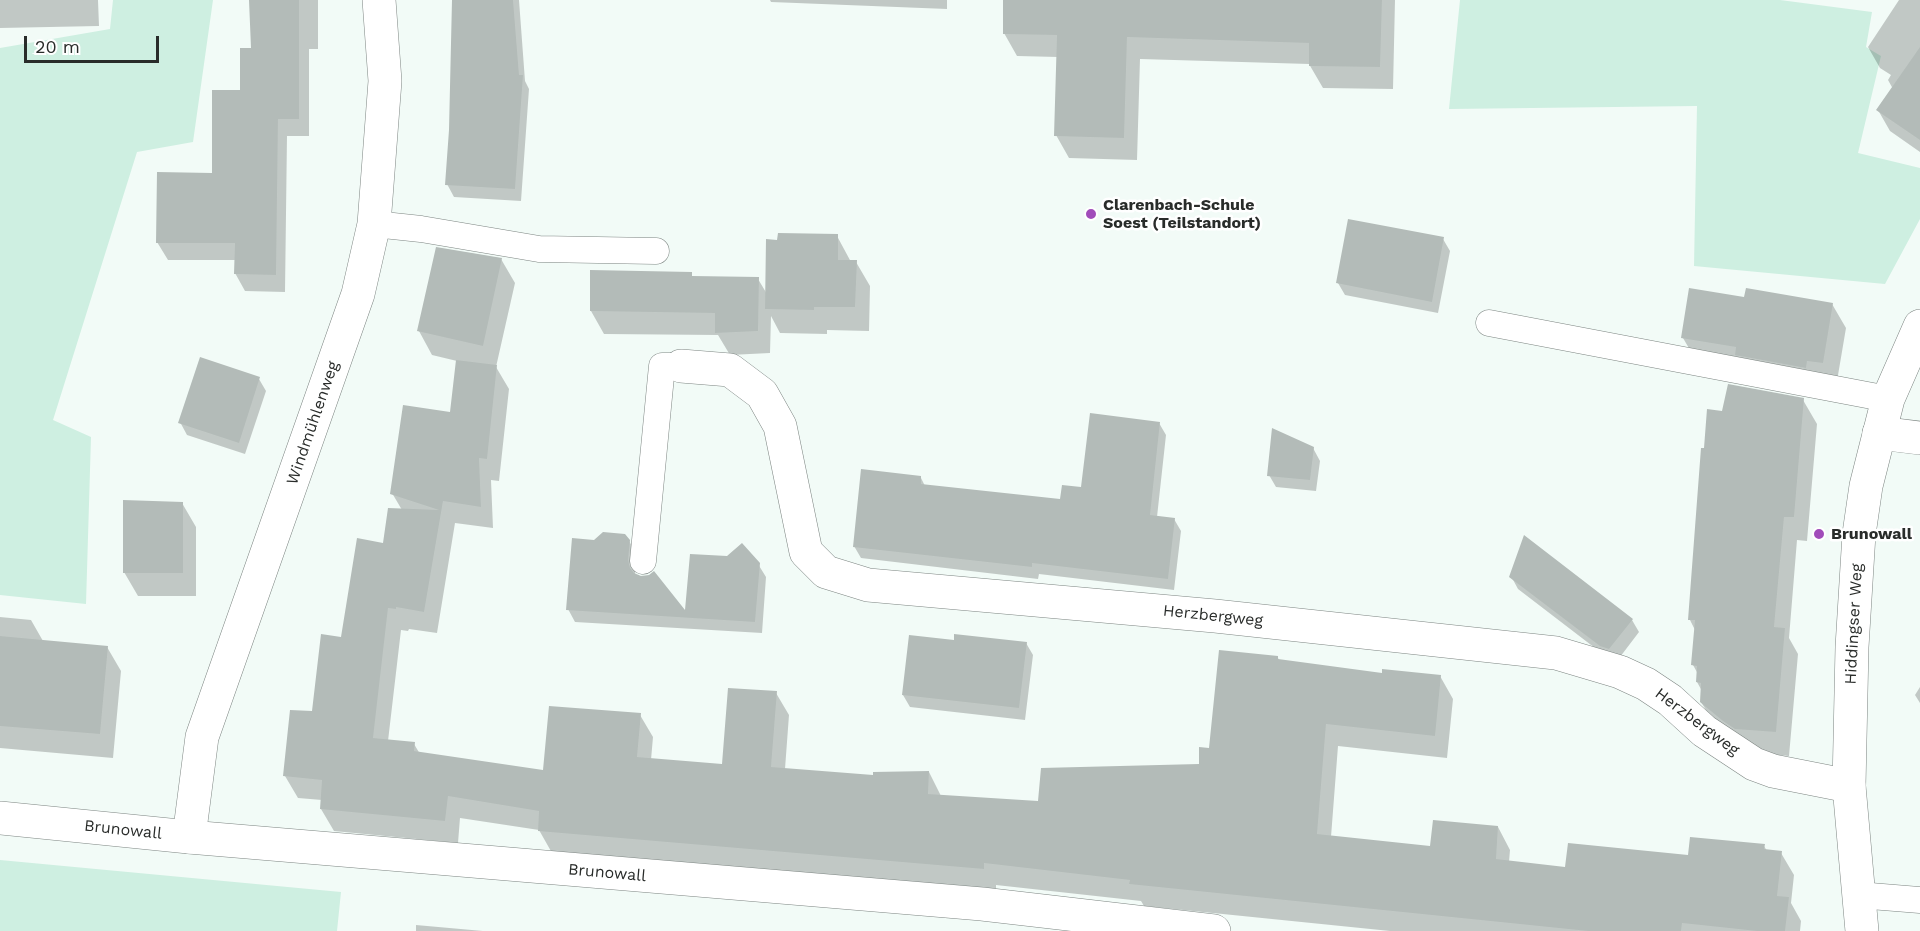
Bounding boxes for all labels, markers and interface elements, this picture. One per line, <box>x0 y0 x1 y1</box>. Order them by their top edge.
scale bar <box>27 24 162 62</box>
text: 20 m <box>35 36 80 57</box>
place label: Clarenbach-Schule Soest (Teilstandort) <box>1103 195 1261 233</box>
marker: Clarenbach-Schule Soest (Teilstandort) <box>1084 207 1098 221</box>
street label: Windmühlenweg <box>283 359 343 487</box>
place label: Brunowall <box>1831 524 1912 544</box>
marker: Brunowall <box>1812 527 1826 541</box>
street label: Hiddingser Weg <box>1841 563 1867 685</box>
street label: Herzbergweg <box>1162 601 1264 631</box>
street label: Herzbergweg <box>1651 684 1743 760</box>
street label: Brunowall <box>83 816 163 844</box>
street label: Brunowall <box>567 860 647 886</box>

